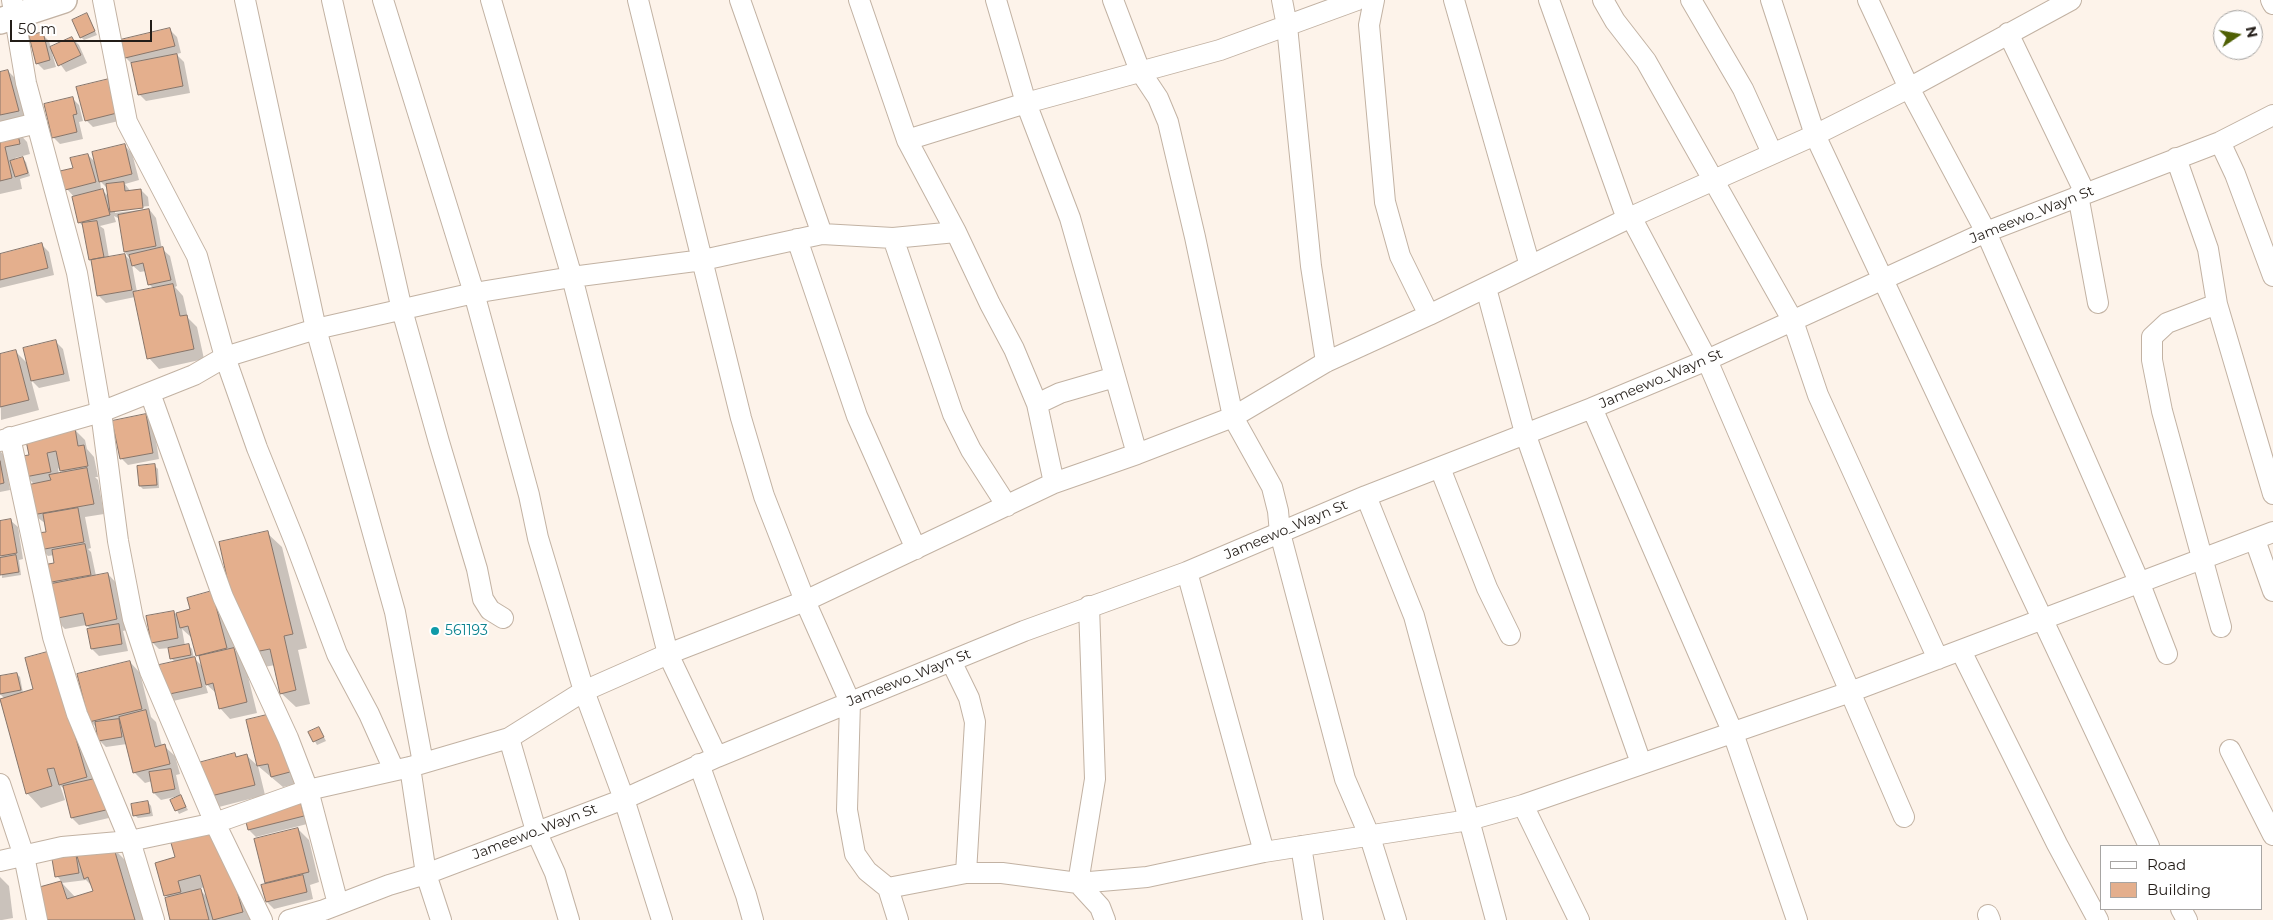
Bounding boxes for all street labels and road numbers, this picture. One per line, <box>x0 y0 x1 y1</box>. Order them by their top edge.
street label: Jameewo_Wayn St <box>1968 182 2096 248</box>
street label: Jameewo_Wayn St <box>1597 345 1725 413</box>
street label: Jameewo_Wayn St <box>1222 496 1350 564</box>
street label: Jameewo_Wayn St <box>845 645 973 711</box>
street label: Jameewo_Wayn St <box>470 800 600 864</box>

